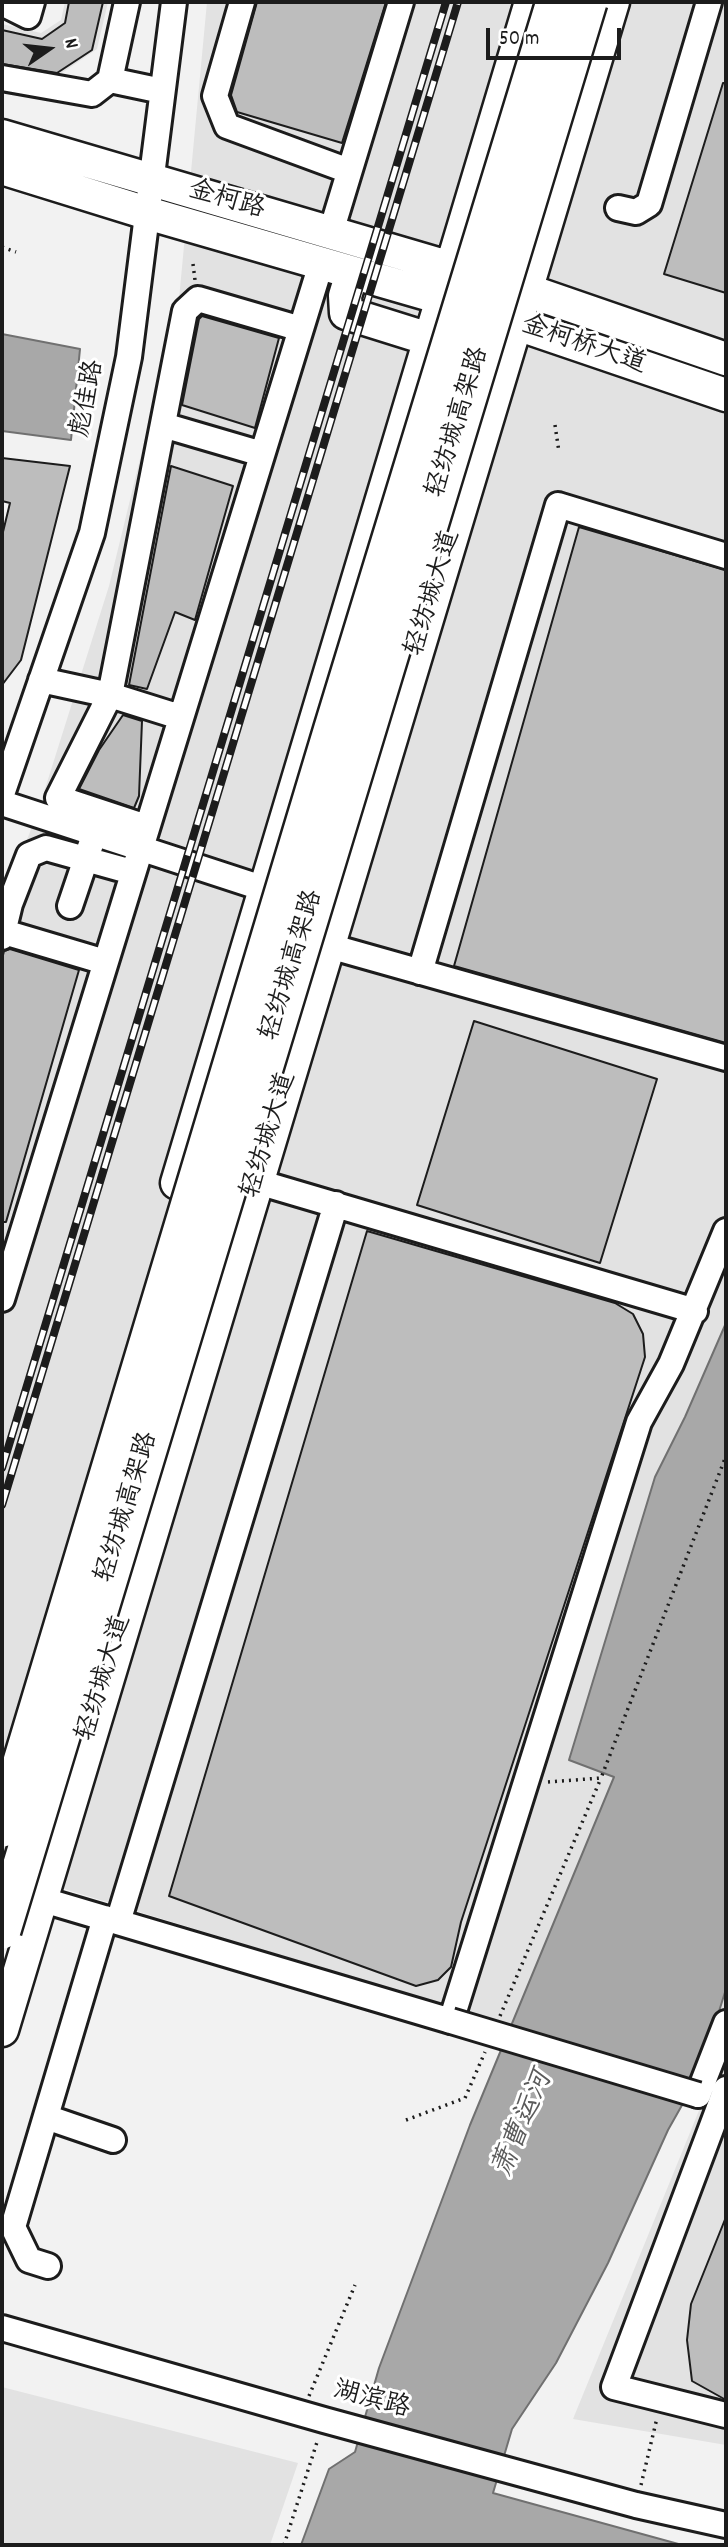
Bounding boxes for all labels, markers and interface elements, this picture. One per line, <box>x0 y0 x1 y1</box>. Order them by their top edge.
north arrow <box>14 14 84 84</box>
scale bar <box>490 14 625 58</box>
text: 50 m <box>499 25 539 55</box>
text: N <box>56 36 84 52</box>
street label: 金柯路 <box>184 176 268 228</box>
street label: 金柯桥大道 <box>516 311 650 383</box>
street label: 轻纺城高架路 <box>422 344 498 502</box>
street label: 彪佳路 <box>67 358 113 440</box>
street label: 轻纺城大道 <box>401 527 469 661</box>
street label: 轻纺城高架路 <box>256 887 332 1045</box>
street label: 轻纺城大道 <box>237 1069 305 1203</box>
street label: 轻纺城高架路 <box>91 1429 167 1587</box>
street label: 轻纺城大道 <box>72 1612 140 1746</box>
water label: 萧曹运河 <box>488 2067 562 2183</box>
street label: 湖滨路 <box>329 2377 413 2427</box>

